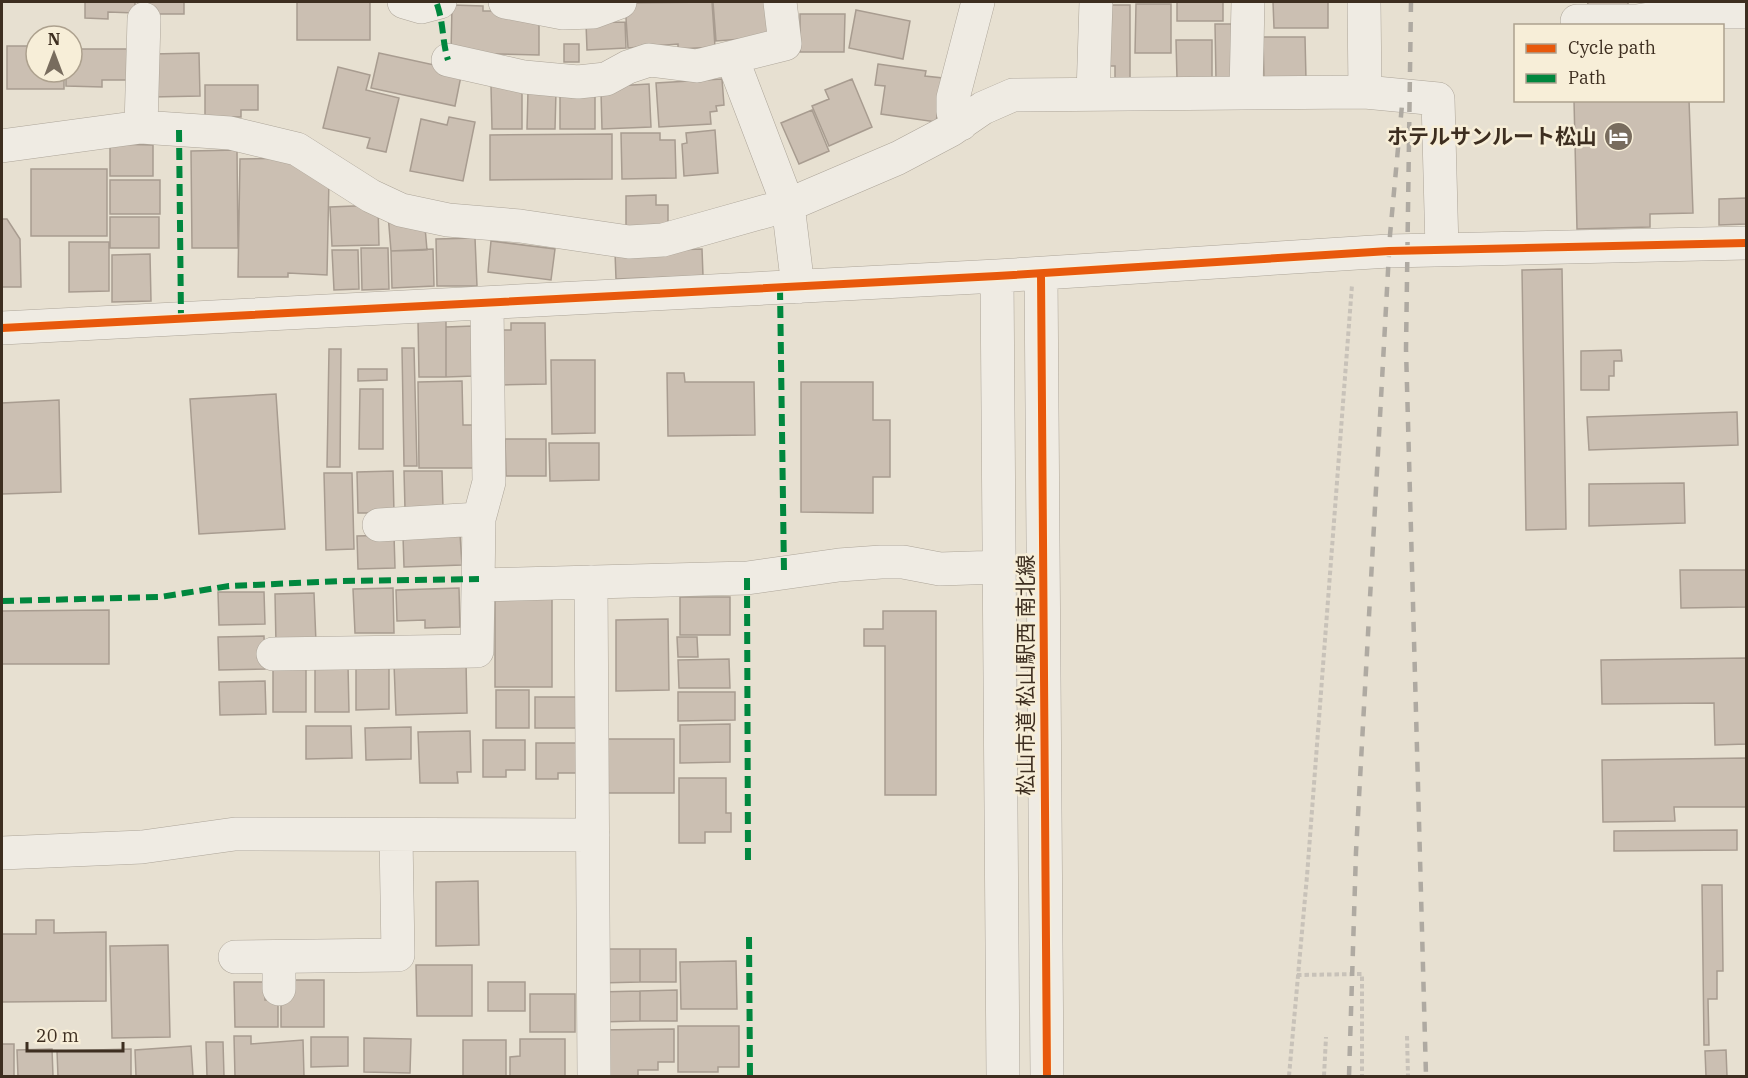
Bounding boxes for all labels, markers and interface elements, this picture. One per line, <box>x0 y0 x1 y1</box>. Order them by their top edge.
north arrow <box>24 24 84 84</box>
legend <box>1514 24 1724 102</box>
text: N <box>48 29 60 49</box>
text: Cycle path <box>1568 36 1656 59</box>
text: Path <box>1568 66 1606 89</box>
hotel icon: ホテルサンルート松山 <box>1602 120 1634 152</box>
place label: ホテルサンルート松山 <box>1387 122 1597 150</box>
street label: 松山市道 松山駅西 南北線 <box>1011 555 1039 795</box>
scale bar <box>27 1015 123 1053</box>
text: 20 m <box>36 1024 79 1047</box>

